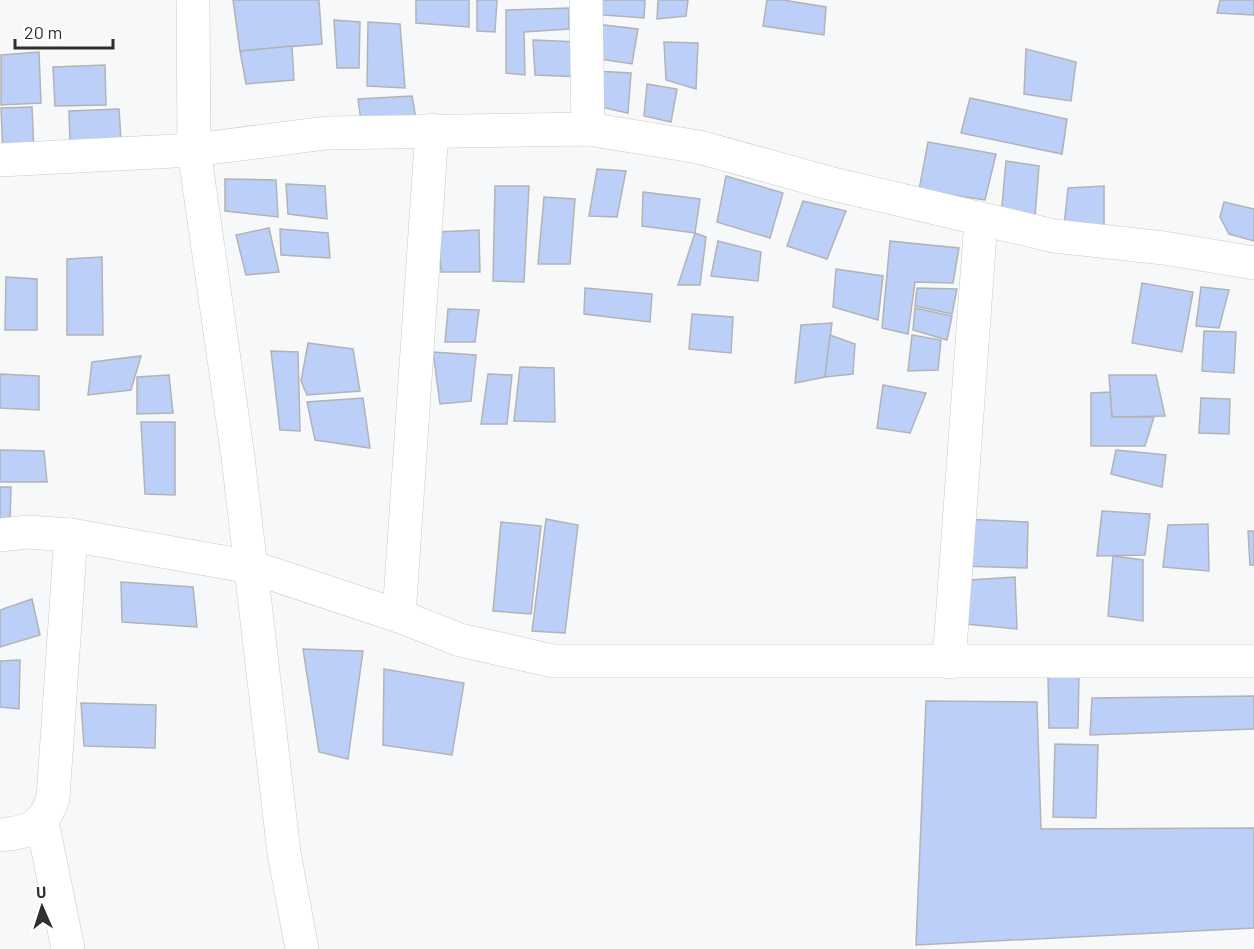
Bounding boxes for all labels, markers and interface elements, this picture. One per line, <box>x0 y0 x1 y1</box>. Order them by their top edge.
scale bar <box>15 12 112 50</box>
text: 20 m <box>24 21 62 43</box>
north arrow <box>12 877 72 937</box>
text: U <box>36 882 47 901</box>

